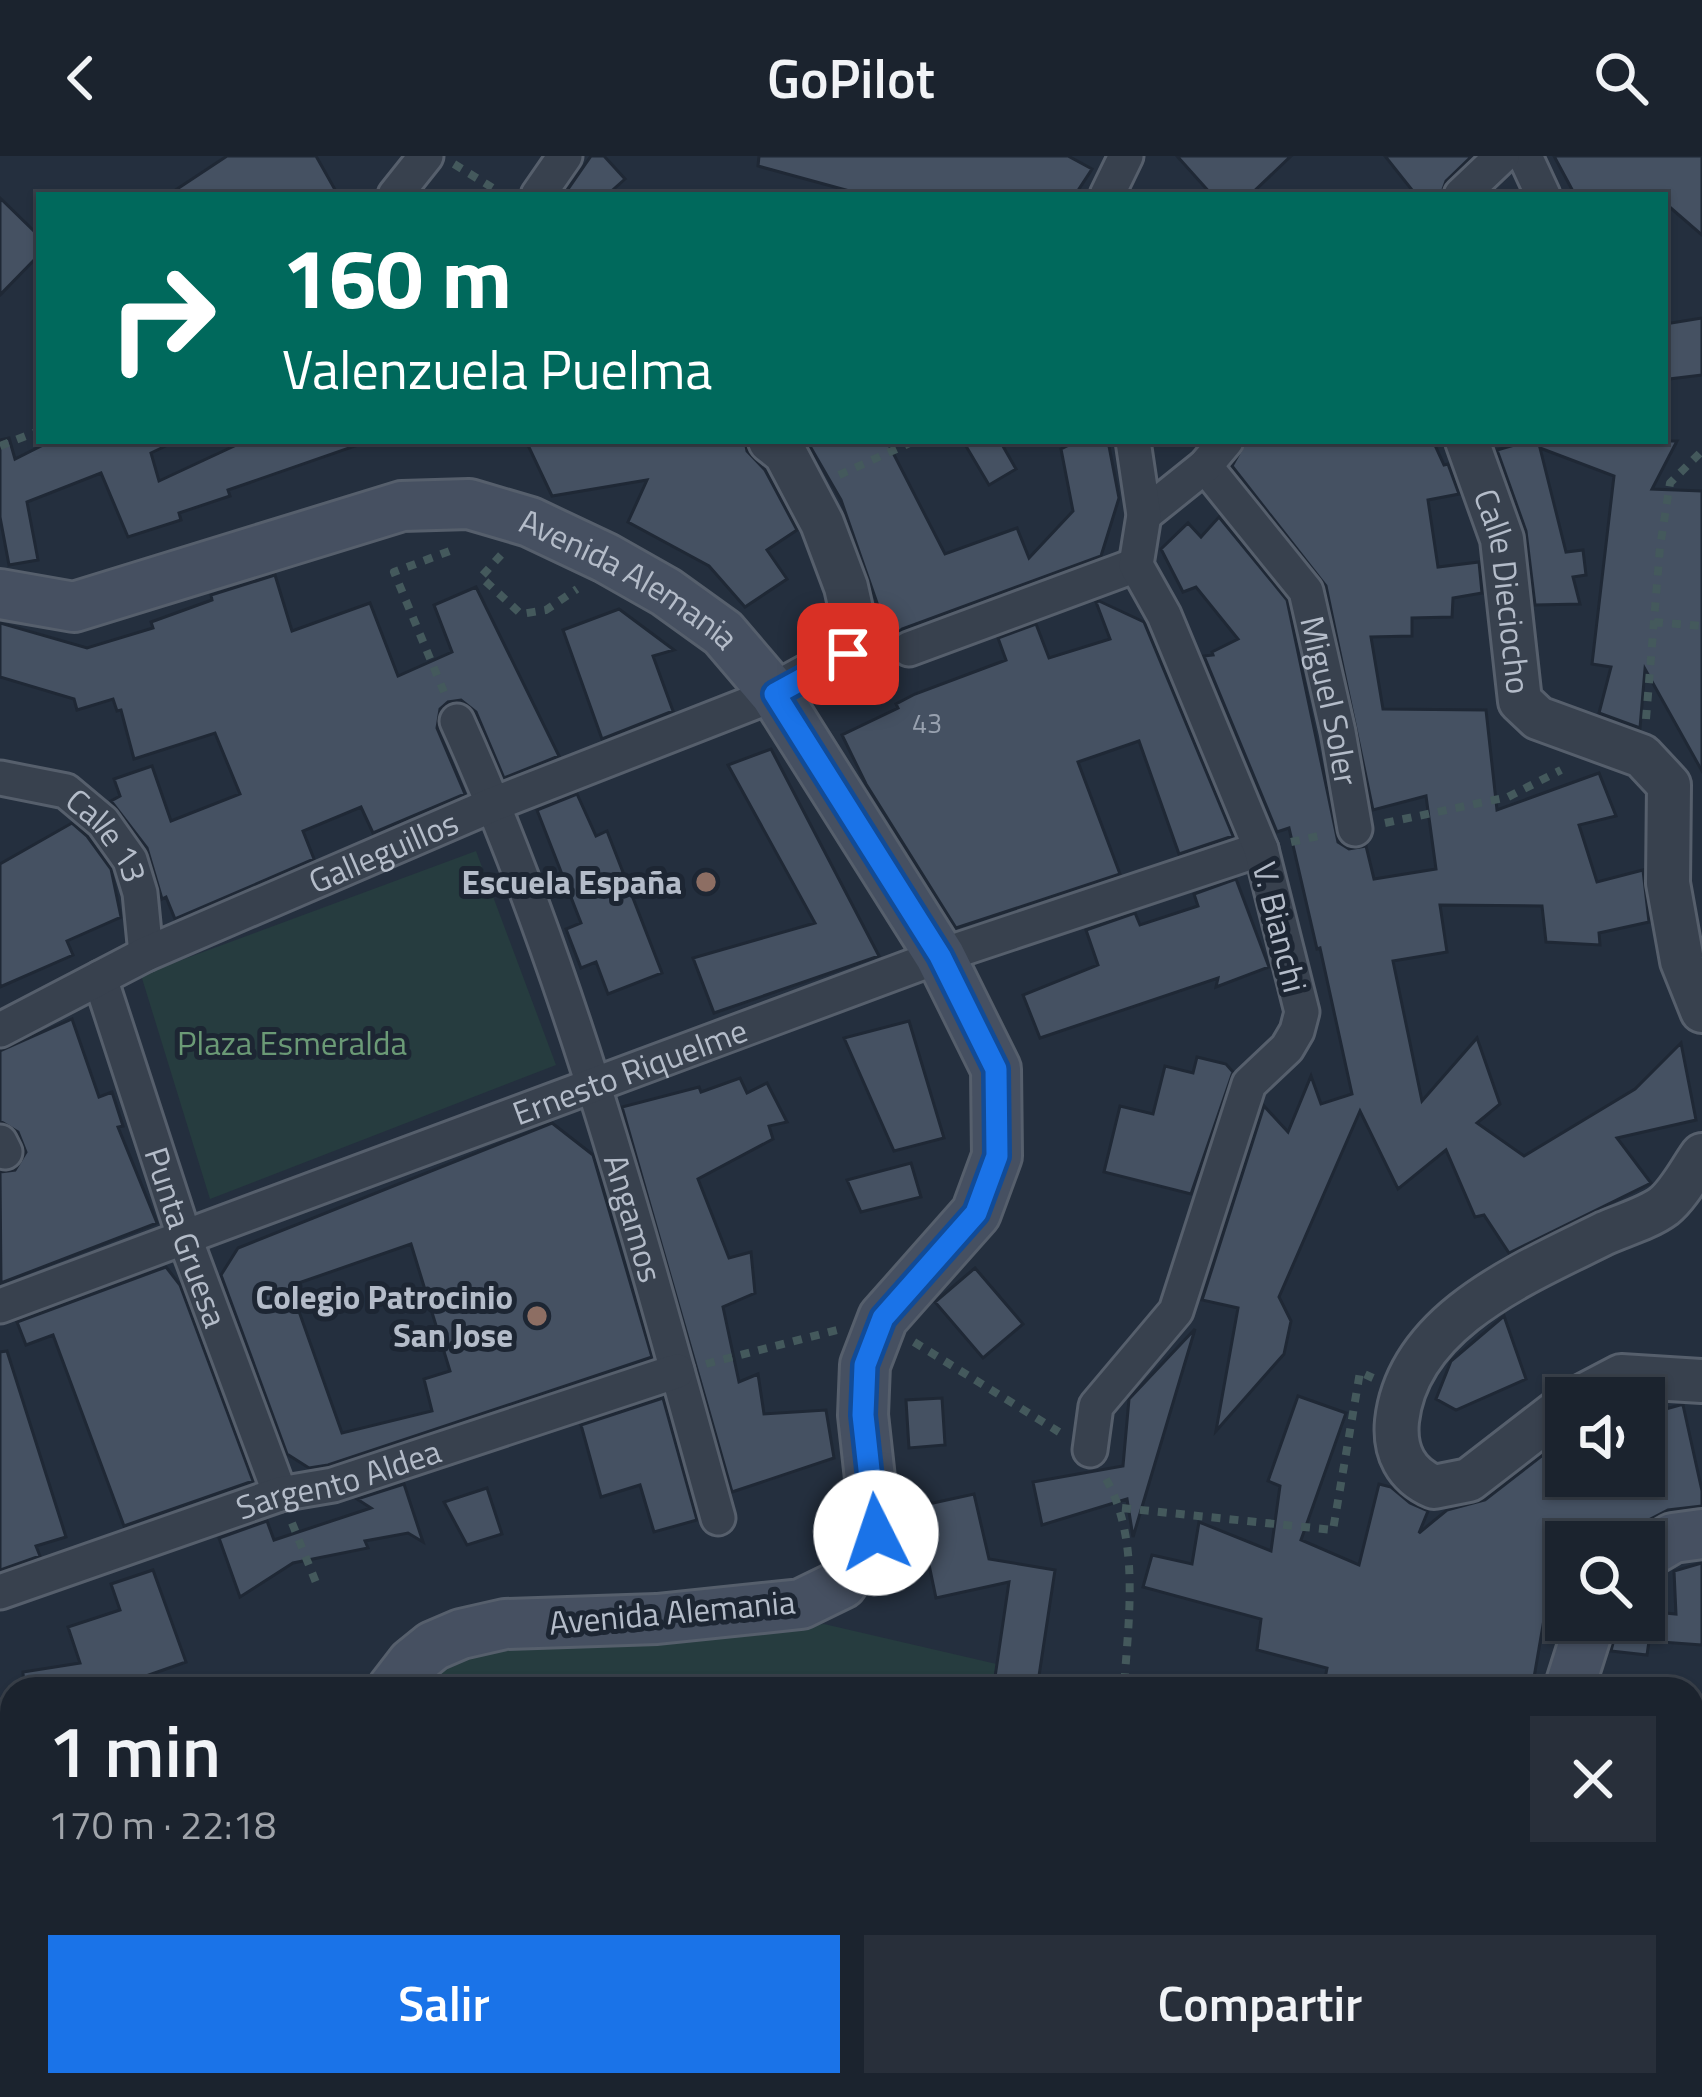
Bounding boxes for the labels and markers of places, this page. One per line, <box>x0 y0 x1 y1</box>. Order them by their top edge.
pin <box>797 603 899 705</box>
place label: Escuela España <box>462 857 682 907</box>
marker: Escuela España <box>693 869 719 895</box>
place label: Colegio Patrocinio San Jose <box>256 1272 513 1360</box>
marker: Colegio Patrocinio San Jose <box>524 1303 550 1329</box>

